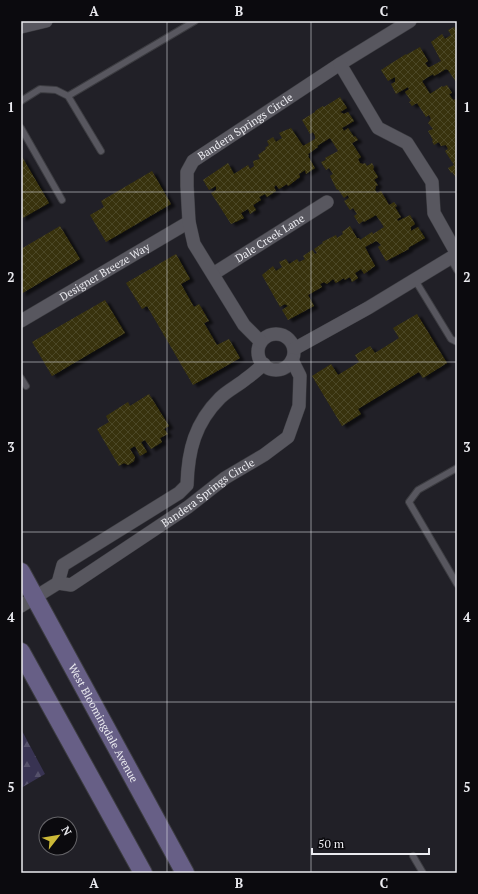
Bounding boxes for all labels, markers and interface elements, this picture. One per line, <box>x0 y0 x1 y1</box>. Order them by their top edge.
text: A <box>89 2 99 20</box>
text: B <box>235 2 243 20</box>
text: C <box>380 2 388 20</box>
street label: Bandera Springs Circle <box>195 90 296 163</box>
text: 1 <box>7 98 15 116</box>
text: 1 <box>463 98 471 116</box>
street label: Dale Creek Lane <box>232 211 307 265</box>
street label: Designer Breeze Way <box>57 240 153 304</box>
text: 2 <box>7 268 15 286</box>
text: 2 <box>463 268 471 286</box>
text: 3 <box>7 438 15 456</box>
text: 3 <box>463 438 471 456</box>
street label: Bandera Springs Circle <box>158 455 258 530</box>
text: 4 <box>7 608 15 626</box>
text: 4 <box>463 608 471 626</box>
street label: West Bloomingdale Avenue <box>65 661 142 785</box>
text: 5 <box>7 778 15 796</box>
text: 5 <box>463 778 471 796</box>
north arrow <box>38 816 78 856</box>
text: N <box>58 824 75 839</box>
scale bar <box>312 830 429 856</box>
text: 50 m <box>318 836 345 851</box>
text: A <box>89 874 99 892</box>
text: B <box>235 874 243 892</box>
text: C <box>380 874 388 892</box>

